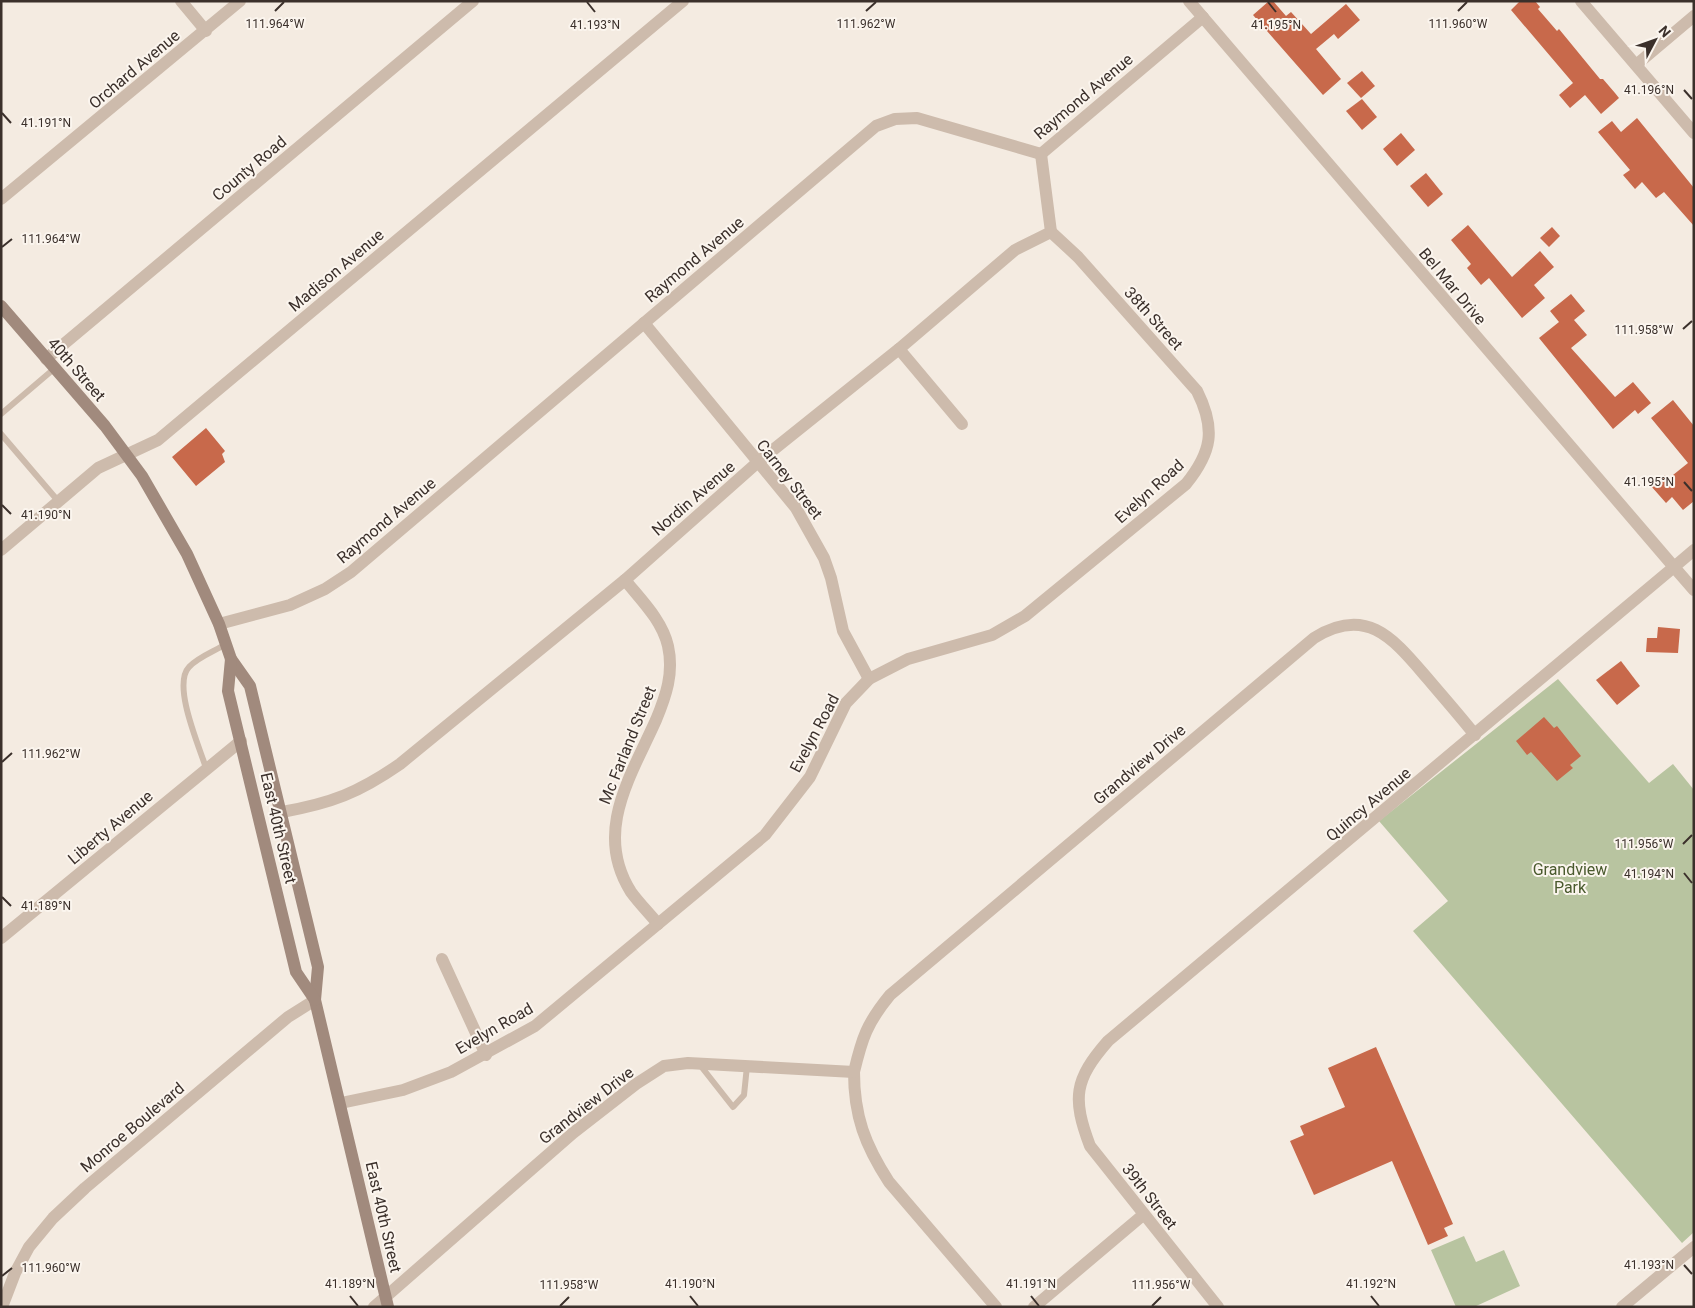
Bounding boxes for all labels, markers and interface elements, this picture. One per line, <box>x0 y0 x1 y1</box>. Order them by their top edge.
north arrow <box>1630 15 1680 65</box>
text: 111.964°W <box>246 17 305 31</box>
text: 111.962°W <box>837 17 896 31</box>
text: 111.960°W <box>1429 17 1488 31</box>
text: 41.193°N <box>570 18 620 32</box>
text: 41.195°N <box>1251 18 1301 32</box>
text: N <box>1656 22 1674 40</box>
street label: Orchard Avenue <box>85 26 184 113</box>
street label: Raymond Avenue <box>1030 49 1137 143</box>
text: 41.196°N <box>1624 83 1674 97</box>
text: 41.191°N <box>21 116 71 130</box>
street label: County Road <box>208 132 290 205</box>
street label: Raymond Avenue <box>641 212 748 306</box>
street label: Madison Avenue <box>285 225 388 316</box>
text: 111.964°W <box>22 232 81 246</box>
street label: Bel Mar Drive <box>1415 244 1490 329</box>
street label: 38th Street <box>1120 283 1187 354</box>
text: 111.958°W <box>1615 323 1674 337</box>
street label: 40th Street <box>44 334 109 405</box>
street label: Carney Street <box>753 436 826 523</box>
street label: Evelyn Road <box>1111 456 1188 527</box>
street label: Nordin Avenue <box>648 457 739 540</box>
street label: Raymond Avenue <box>333 473 440 567</box>
text: 41.195°N <box>1624 475 1674 489</box>
text: 41.190°N <box>21 508 71 522</box>
street label: Mc Farland Street <box>595 683 660 807</box>
street label: Evelyn Road <box>786 691 843 776</box>
street label: Grandview Drive <box>1089 720 1189 809</box>
text: 111.962°W <box>22 747 81 761</box>
street label: Quincy Avenue <box>1322 763 1415 845</box>
street label: East 40th Street <box>256 771 301 886</box>
street label: Liberty Avenue <box>64 786 157 868</box>
text: 111.956°W <box>1615 837 1674 851</box>
park label: Grandview Park <box>1533 860 1607 897</box>
text: 41.194°N <box>1624 867 1674 881</box>
text: 41.189°N <box>21 899 71 913</box>
street label: Evelyn Road <box>452 999 536 1058</box>
street label: Grandview Drive <box>535 1063 637 1148</box>
street label: Monroe Boulevard <box>77 1078 188 1176</box>
street label: East 40th Street <box>361 1160 406 1275</box>
street label: 39th Street <box>1118 1160 1181 1233</box>
text: 41.193°N <box>1624 1258 1674 1272</box>
text: 111.960°W <box>22 1261 81 1275</box>
text: 41.189°N <box>325 1277 375 1291</box>
text: 41.190°N <box>665 1277 715 1291</box>
text: 41.191°N <box>1006 1277 1056 1291</box>
text: 41.192°N <box>1346 1277 1396 1291</box>
text: 111.958°W <box>540 1278 599 1292</box>
text: 111.956°W <box>1132 1278 1191 1292</box>

